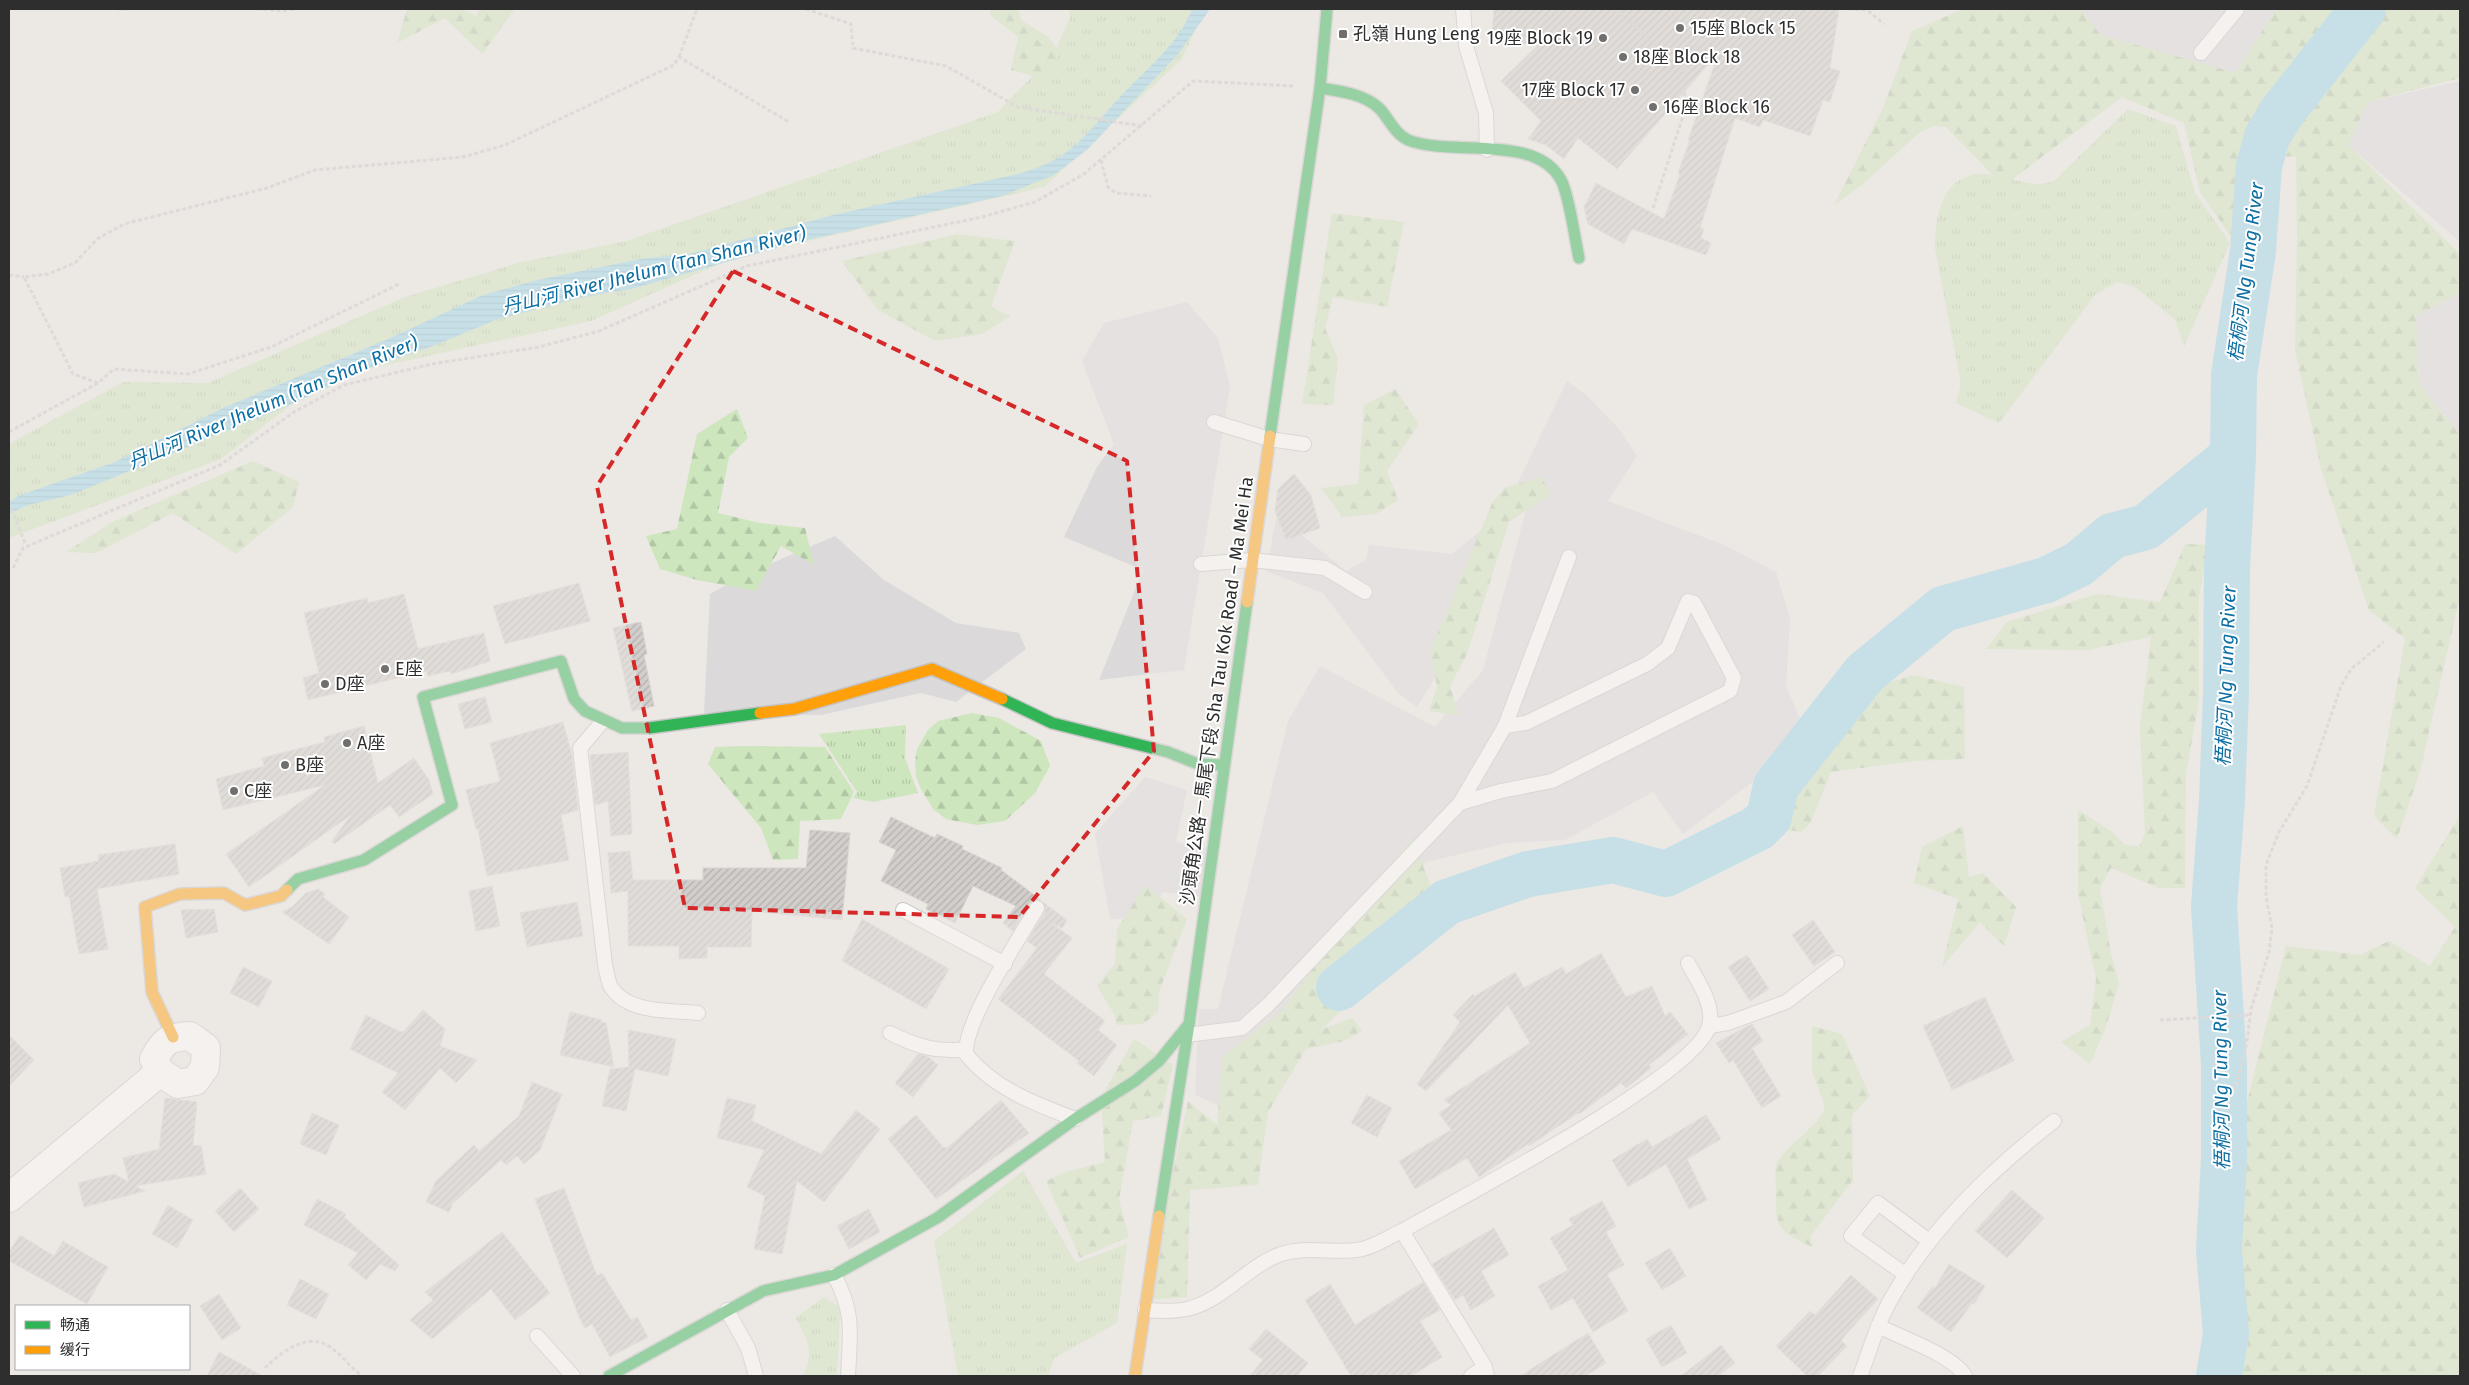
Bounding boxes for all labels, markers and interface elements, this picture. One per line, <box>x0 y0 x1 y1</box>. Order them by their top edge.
place label: 15座 Block 15 <box>1690 17 1796 39</box>
marker: 15座 Block 15 <box>1674 22 1686 34</box>
place label: 孔嶺 Hung Leng <box>1353 23 1480 45</box>
place label: 19座 Block 19 <box>1487 27 1593 49</box>
marker: 孔嶺 Hung Leng <box>1337 28 1349 40</box>
marker: 19座 Block 19 <box>1597 32 1609 44</box>
place label: 18座 Block 18 <box>1633 46 1741 68</box>
marker: 18座 Block 18 <box>1617 51 1629 63</box>
place label: 17座 Block 17 <box>1521 79 1625 101</box>
marker: 17座 Block 17 <box>1629 84 1641 96</box>
place label: 16座 Block 16 <box>1663 96 1770 118</box>
marker: 16座 Block 16 <box>1647 101 1659 113</box>
water label: 梧桐河 Ng Tung River <box>2224 180 2269 363</box>
water label: 丹山河 River Jhelum (Tan Shan River) <box>500 221 808 319</box>
water label: 丹山河 River Jhelum (Tan Shan River) <box>125 330 421 474</box>
street label: 沙頭角公路－馬尾下段 Sha Tau Kok Road – Ma Mei Ha <box>1176 475 1258 907</box>
water label: 梧桐河 Ng Tung River <box>2211 585 2241 767</box>
place label: E座 <box>395 658 423 680</box>
marker: E座 <box>379 663 391 675</box>
place label: D座 <box>335 673 365 695</box>
marker: D座 <box>319 678 331 690</box>
place label: A座 <box>357 732 385 754</box>
marker: A座 <box>341 737 353 749</box>
place label: B座 <box>295 754 324 776</box>
marker: B座 <box>279 759 291 771</box>
place label: C座 <box>244 780 272 802</box>
marker: C座 <box>228 785 240 797</box>
water label: 梧桐河 Ng Tung River <box>2208 989 2234 1170</box>
legend <box>15 1305 190 1370</box>
text: 畅通 <box>60 1316 90 1334</box>
text: 缓行 <box>60 1341 90 1359</box>

